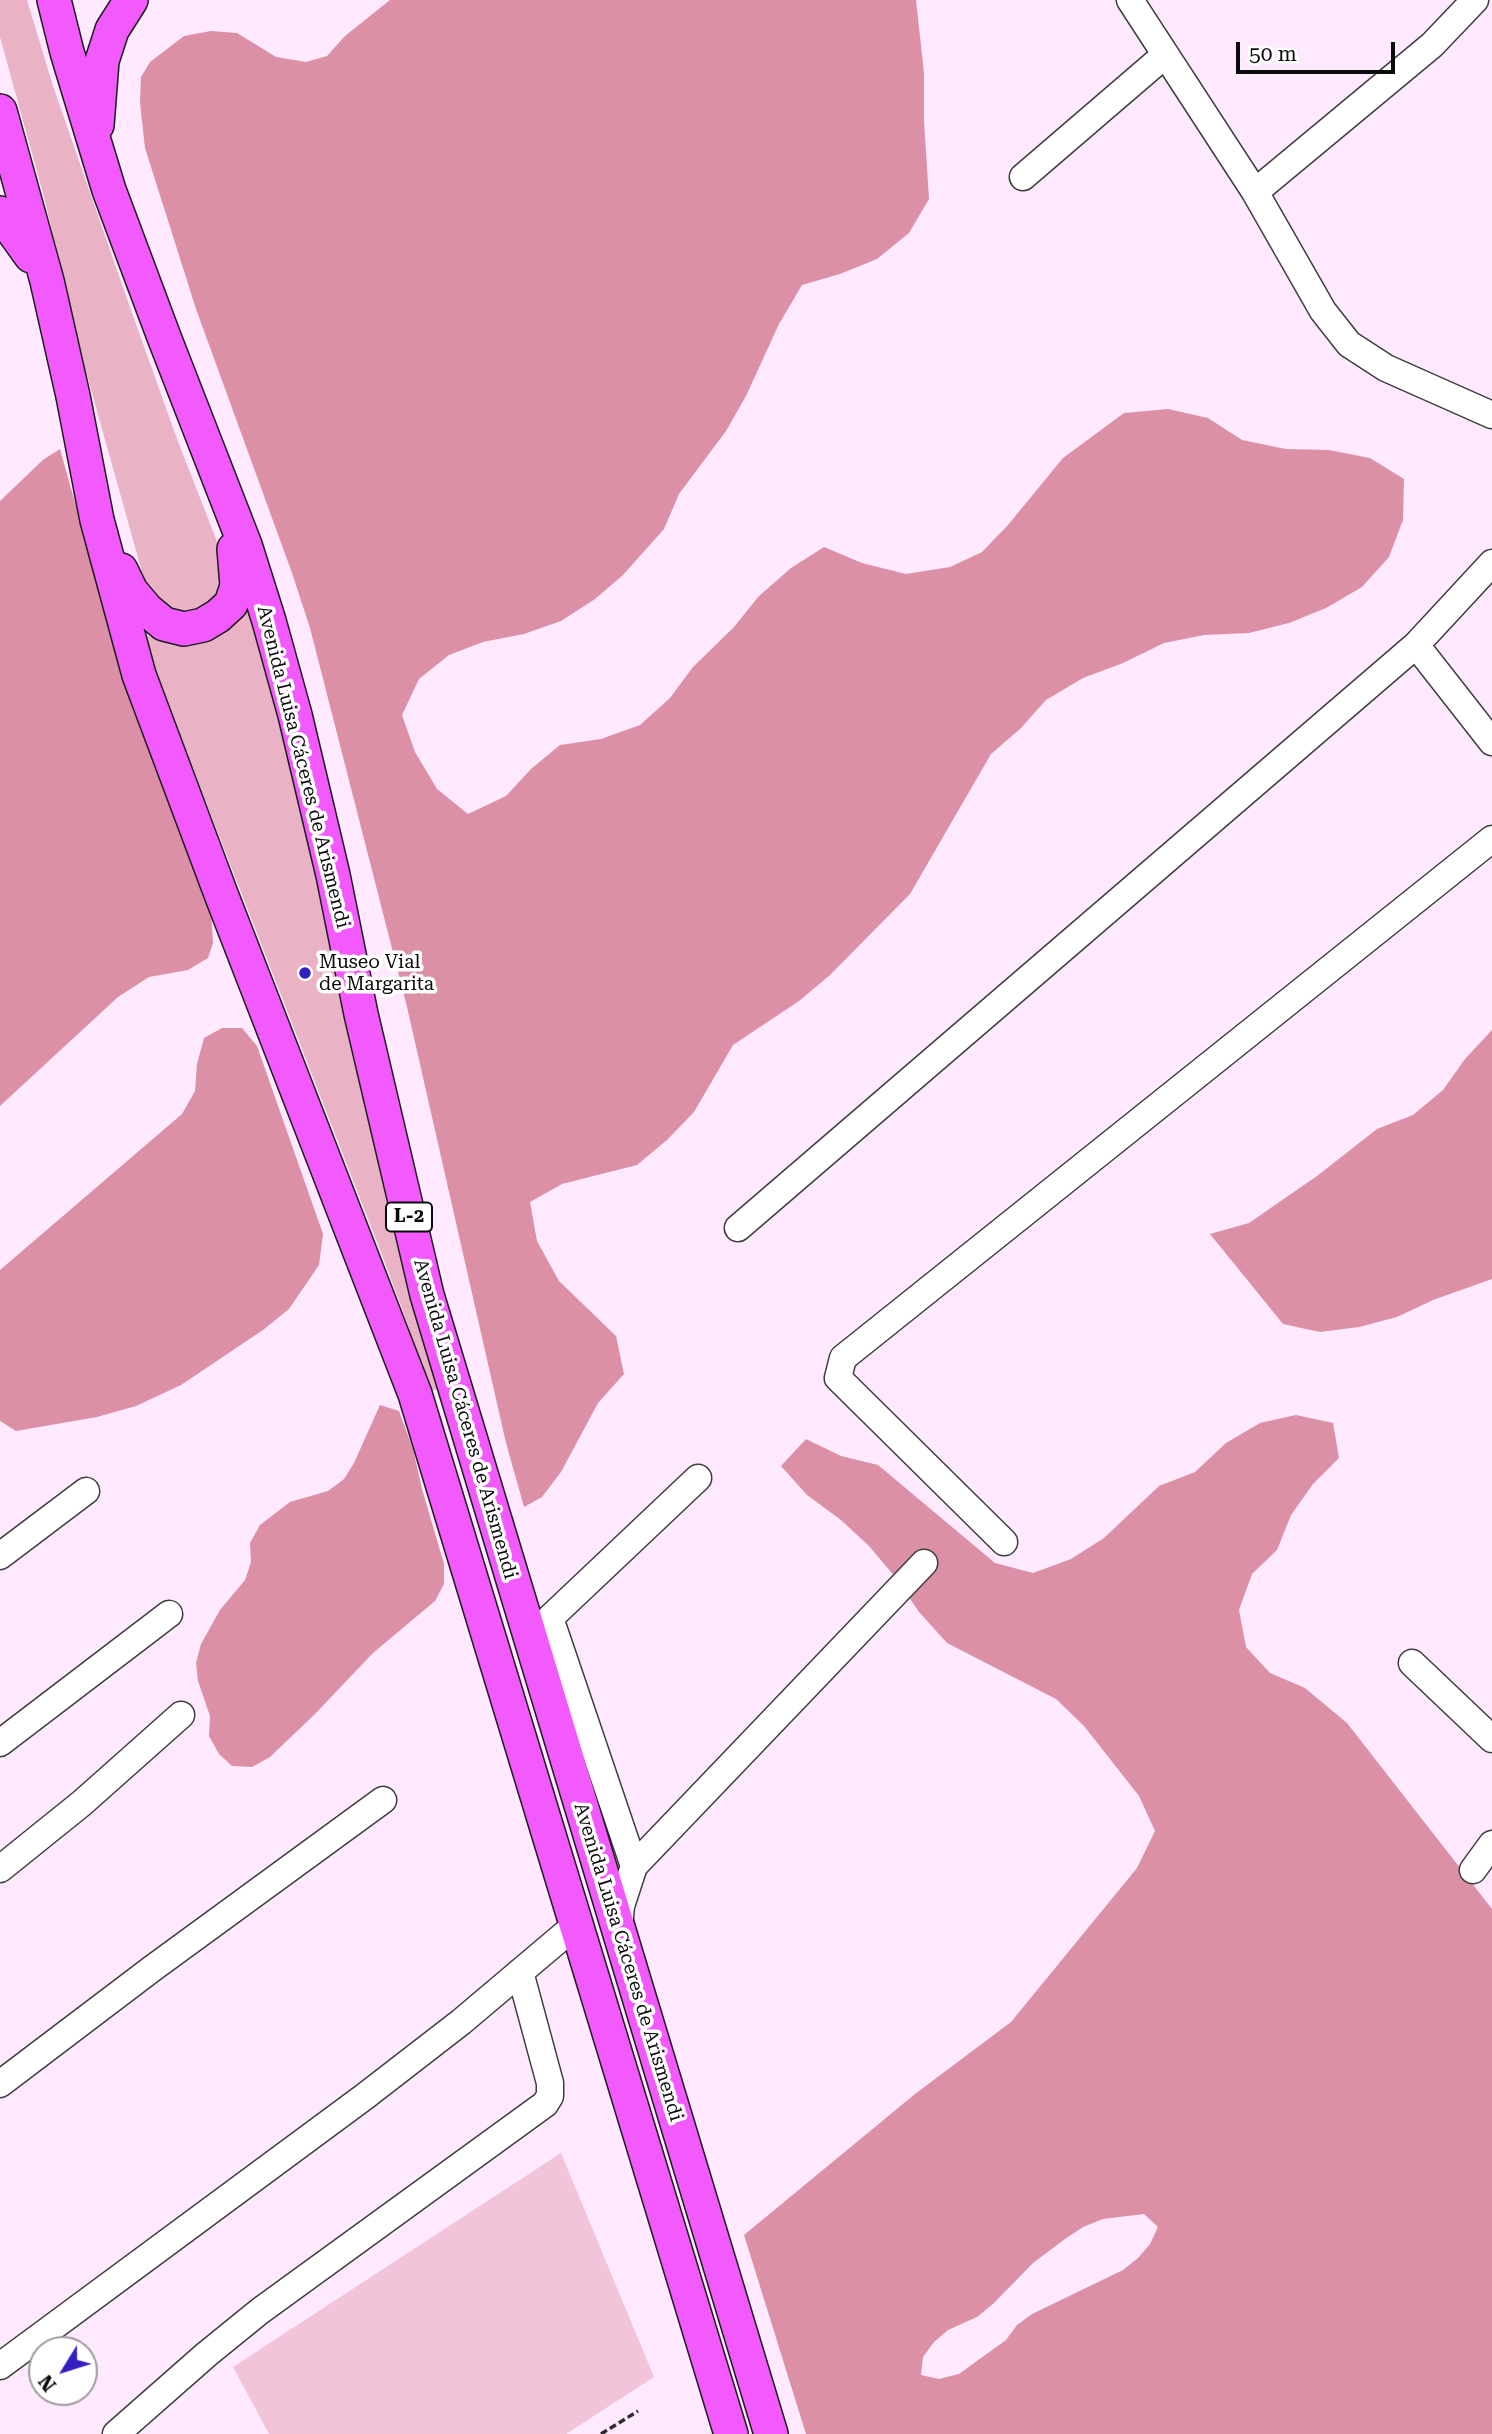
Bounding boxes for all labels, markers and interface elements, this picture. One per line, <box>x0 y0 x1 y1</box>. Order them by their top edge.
scale bar <box>1240 28 1399 72</box>
text: 50 m <box>1249 42 1297 66</box>
street label: Avenida Luisa Cáceres de Arismendi <box>252 603 354 931</box>
place label: Museo Vial de Margarita <box>319 951 434 995</box>
marker: Museo Vial de Margarita <box>297 965 313 981</box>
road number: L-2 <box>386 1202 432 1232</box>
street label: Avenida Luisa Cáceres de Arismendi <box>408 1256 522 1582</box>
street label: Avenida Luisa Cáceres de Arismendi <box>569 1800 687 2124</box>
north arrow <box>28 2336 98 2406</box>
text: N <box>34 2370 61 2396</box>

